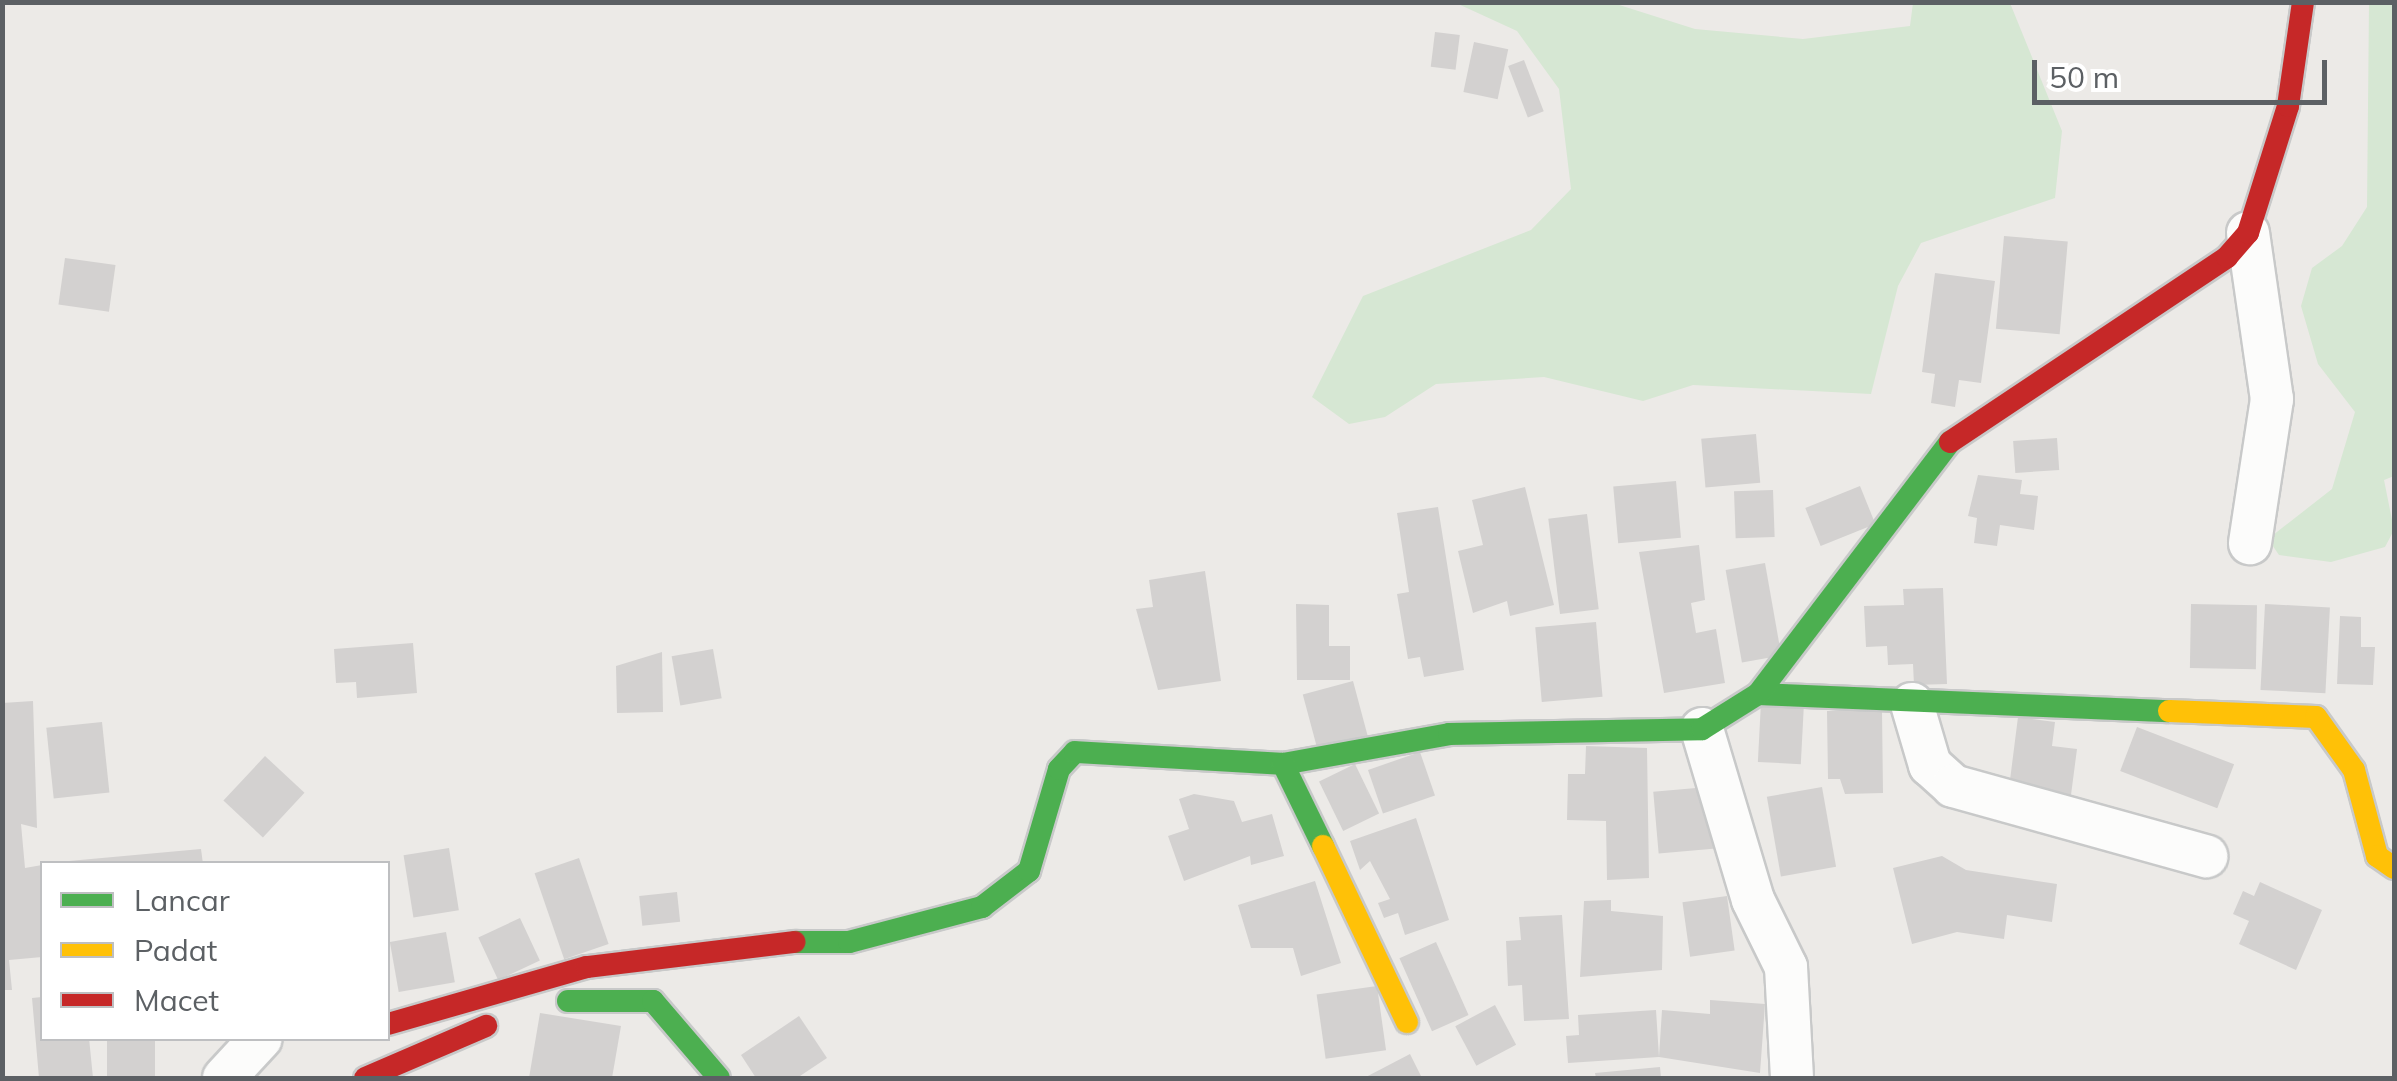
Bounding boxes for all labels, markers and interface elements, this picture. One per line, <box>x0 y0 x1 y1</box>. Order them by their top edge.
scale bar <box>2037 40 2332 102</box>
text: 50 m <box>2049 58 2119 96</box>
legend <box>40 861 390 1041</box>
text: Lancar <box>134 881 230 919</box>
text: Padat <box>134 931 217 969</box>
text: Macet <box>134 981 219 1019</box>

